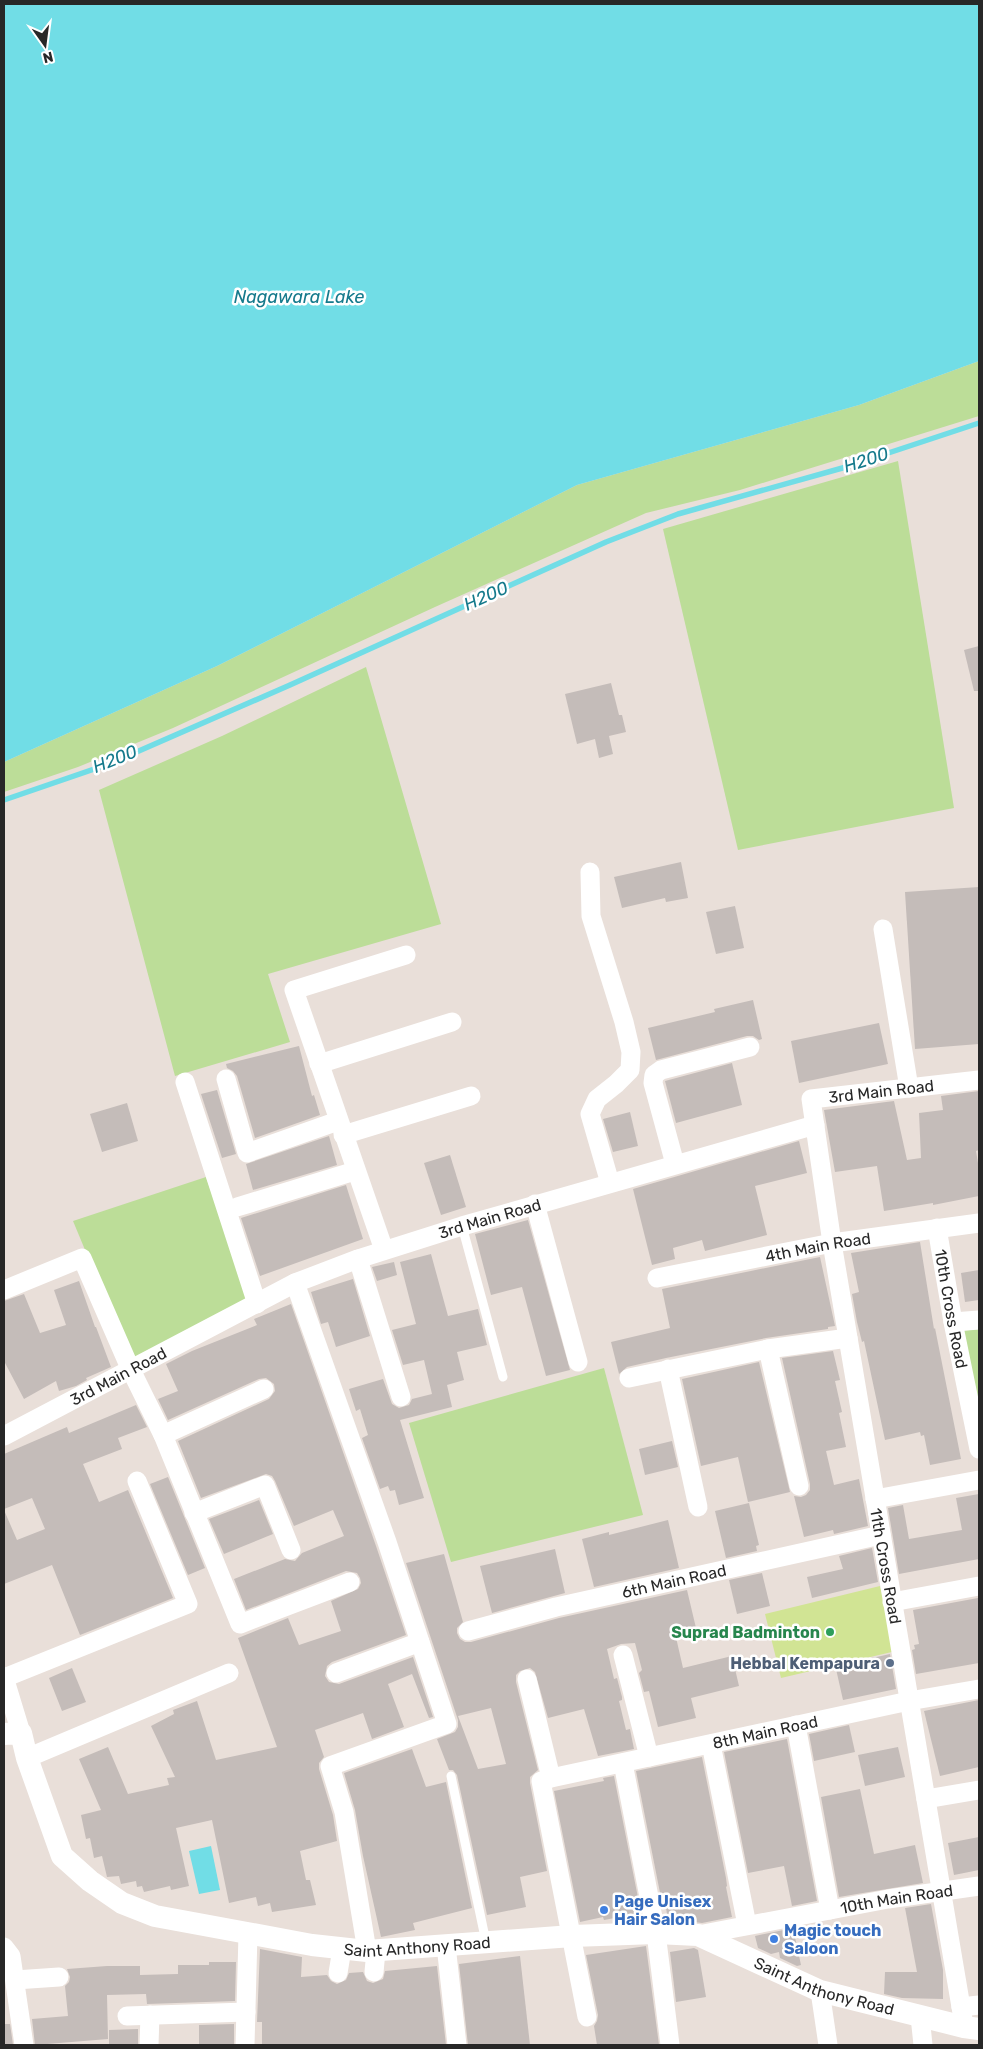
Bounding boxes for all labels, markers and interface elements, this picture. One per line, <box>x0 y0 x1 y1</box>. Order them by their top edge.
north arrow <box>20 20 70 70</box>
text: N <box>41 48 55 67</box>
water label: Nagawara Lake <box>234 286 364 308</box>
water label: H200 <box>841 442 892 478</box>
water label: H200 <box>460 576 512 615</box>
water label: H200 <box>89 740 141 778</box>
street label: 3rd Main Road <box>828 1076 935 1107</box>
street label: 3rd Main Road <box>436 1195 543 1243</box>
street label: 4th Main Road <box>764 1229 872 1266</box>
street label: 10th Cross Road <box>931 1248 971 1370</box>
street label: 3rd Main Road <box>67 1343 170 1409</box>
street label: 11th Cross Road <box>866 1507 905 1626</box>
street label: 6th Main Road <box>620 1561 728 1602</box>
place label: Suprad Badminton <box>671 1623 820 1642</box>
marker: Suprad Badminton <box>824 1626 836 1638</box>
place label: Hebbal Kempapura <box>730 1654 880 1673</box>
marker: Hebbal Kempapura <box>884 1657 896 1669</box>
street label: 8th Main Road <box>711 1712 820 1753</box>
street label: 10th Main Road <box>839 1881 954 1918</box>
place label: Page Unisex Hair Salon <box>614 1892 712 1929</box>
marker: Page Unisex Hair Salon <box>598 1904 610 1916</box>
place label: Magic touch Saloon <box>784 1921 881 1958</box>
street label: Saint Anthony Road <box>343 1933 491 1961</box>
marker: Magic touch Saloon <box>768 1933 780 1945</box>
street label: Saint Anthony Road <box>751 1953 896 2019</box>

